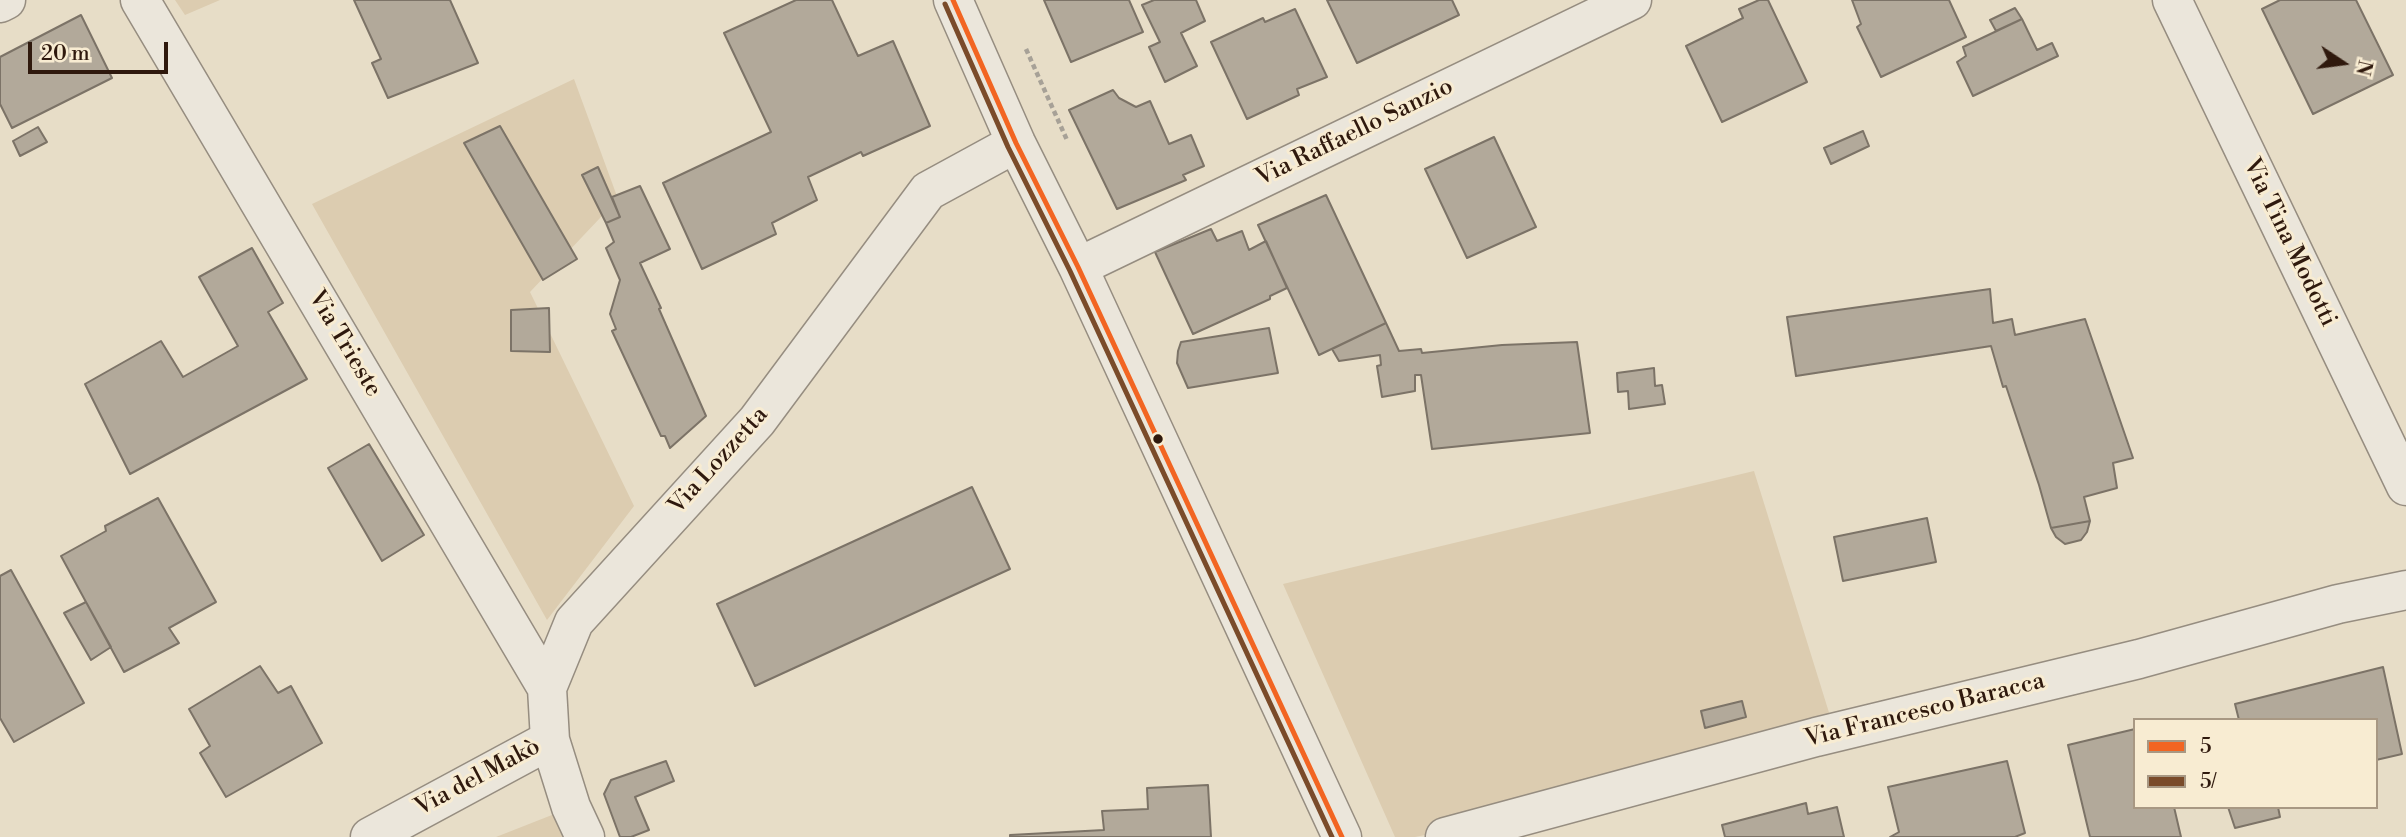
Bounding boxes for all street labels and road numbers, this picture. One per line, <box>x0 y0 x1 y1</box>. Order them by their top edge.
street label: Via Raffaello Sanzio <box>1252 73 1458 193</box>
street label: Via Tina Modotti <box>2236 154 2342 332</box>
street label: Via Trieste <box>301 286 387 402</box>
street label: Via Lozzetta <box>663 401 775 521</box>
street label: Via Francesco Baracca <box>1802 667 2048 755</box>
street label: Via del Makò <box>410 733 546 823</box>

